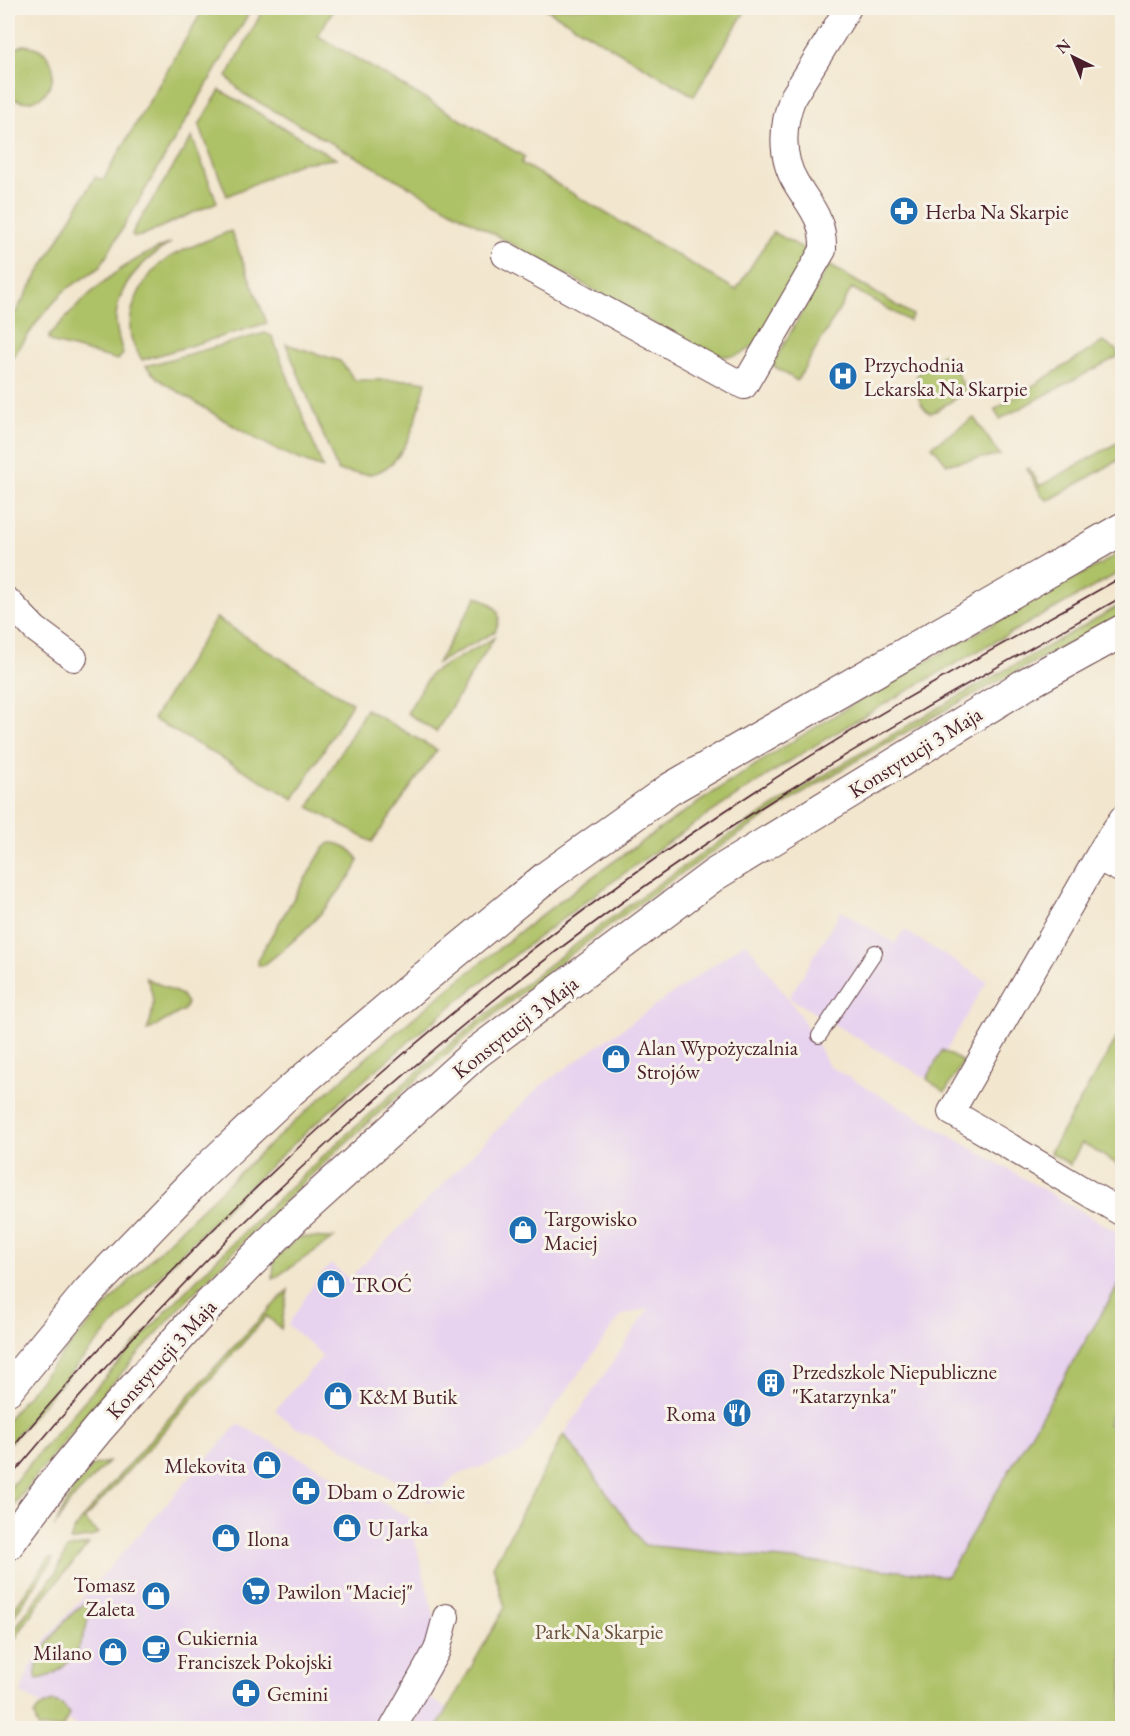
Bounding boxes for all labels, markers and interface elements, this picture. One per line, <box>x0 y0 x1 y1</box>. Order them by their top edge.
north arrow <box>1043 27 1103 87</box>
text: N <box>1051 34 1075 58</box>
pharmacy icon: Herba Na Skarpie <box>888 195 920 227</box>
place label: Herba Na Skarpie <box>925 198 1069 225</box>
place label: Przychodnia Lekarska Na Skarpie <box>864 351 1027 402</box>
hospital icon: Przychodnia Lekarska Na Skarpie <box>827 360 859 392</box>
street label: Konstytucji 3 Maja <box>843 700 987 804</box>
street label: Konstytucji 3 Maja <box>447 969 584 1084</box>
place label: Alan Wypożyczalnia Strojów <box>636 1034 799 1085</box>
shop icon: Alan Wypożyczalnia Strojów <box>600 1043 632 1075</box>
place label: Targowisko Maciej <box>544 1205 637 1256</box>
shop icon: Targowisko Maciej <box>507 1214 539 1246</box>
shop icon: TROĆ <box>315 1268 347 1300</box>
place label: TROĆ <box>352 1271 412 1298</box>
street label: Konstytucji 3 Maja <box>100 1293 222 1425</box>
place label: Przedszkole Niepubliczne "Katarzynka" <box>792 1358 997 1409</box>
building icon: Przedszkole Niepubliczne "Katarzynka" <box>755 1367 787 1399</box>
shop icon: K&M Butik <box>322 1380 354 1412</box>
place label: K&M Butik <box>359 1383 458 1410</box>
restaurant icon: Roma <box>721 1397 753 1429</box>
place label: Roma <box>666 1400 717 1427</box>
shop icon: Mlekovita <box>251 1449 283 1481</box>
place label: Mlekovita <box>165 1452 247 1479</box>
pharmacy icon: Dbam o Zdrowie <box>290 1475 322 1507</box>
place label: Dbam o Zdrowie <box>327 1478 465 1505</box>
shop icon: U Jarka <box>331 1512 363 1544</box>
place label: U Jarka <box>368 1515 429 1542</box>
shop icon: Ilona <box>210 1522 242 1554</box>
place label: Ilona <box>247 1525 290 1552</box>
place label: Tomasz Zaleta <box>73 1571 136 1622</box>
supermarket icon: Pawilon "Maciej" <box>240 1575 272 1607</box>
place label: Pawilon "Maciej" <box>277 1578 413 1605</box>
shop icon: Tomasz Zaleta <box>140 1580 172 1612</box>
park label: Park Na Skarpie <box>535 1618 663 1645</box>
place label: Cukiernia Franciszek Pokojski <box>177 1624 332 1675</box>
cafe icon: Cukiernia Franciszek Pokojski <box>140 1633 172 1665</box>
shop icon: Milano <box>97 1636 129 1668</box>
place label: Milano <box>33 1639 92 1666</box>
pharmacy icon: Gemini <box>230 1677 262 1709</box>
place label: Gemini <box>267 1680 328 1707</box>

